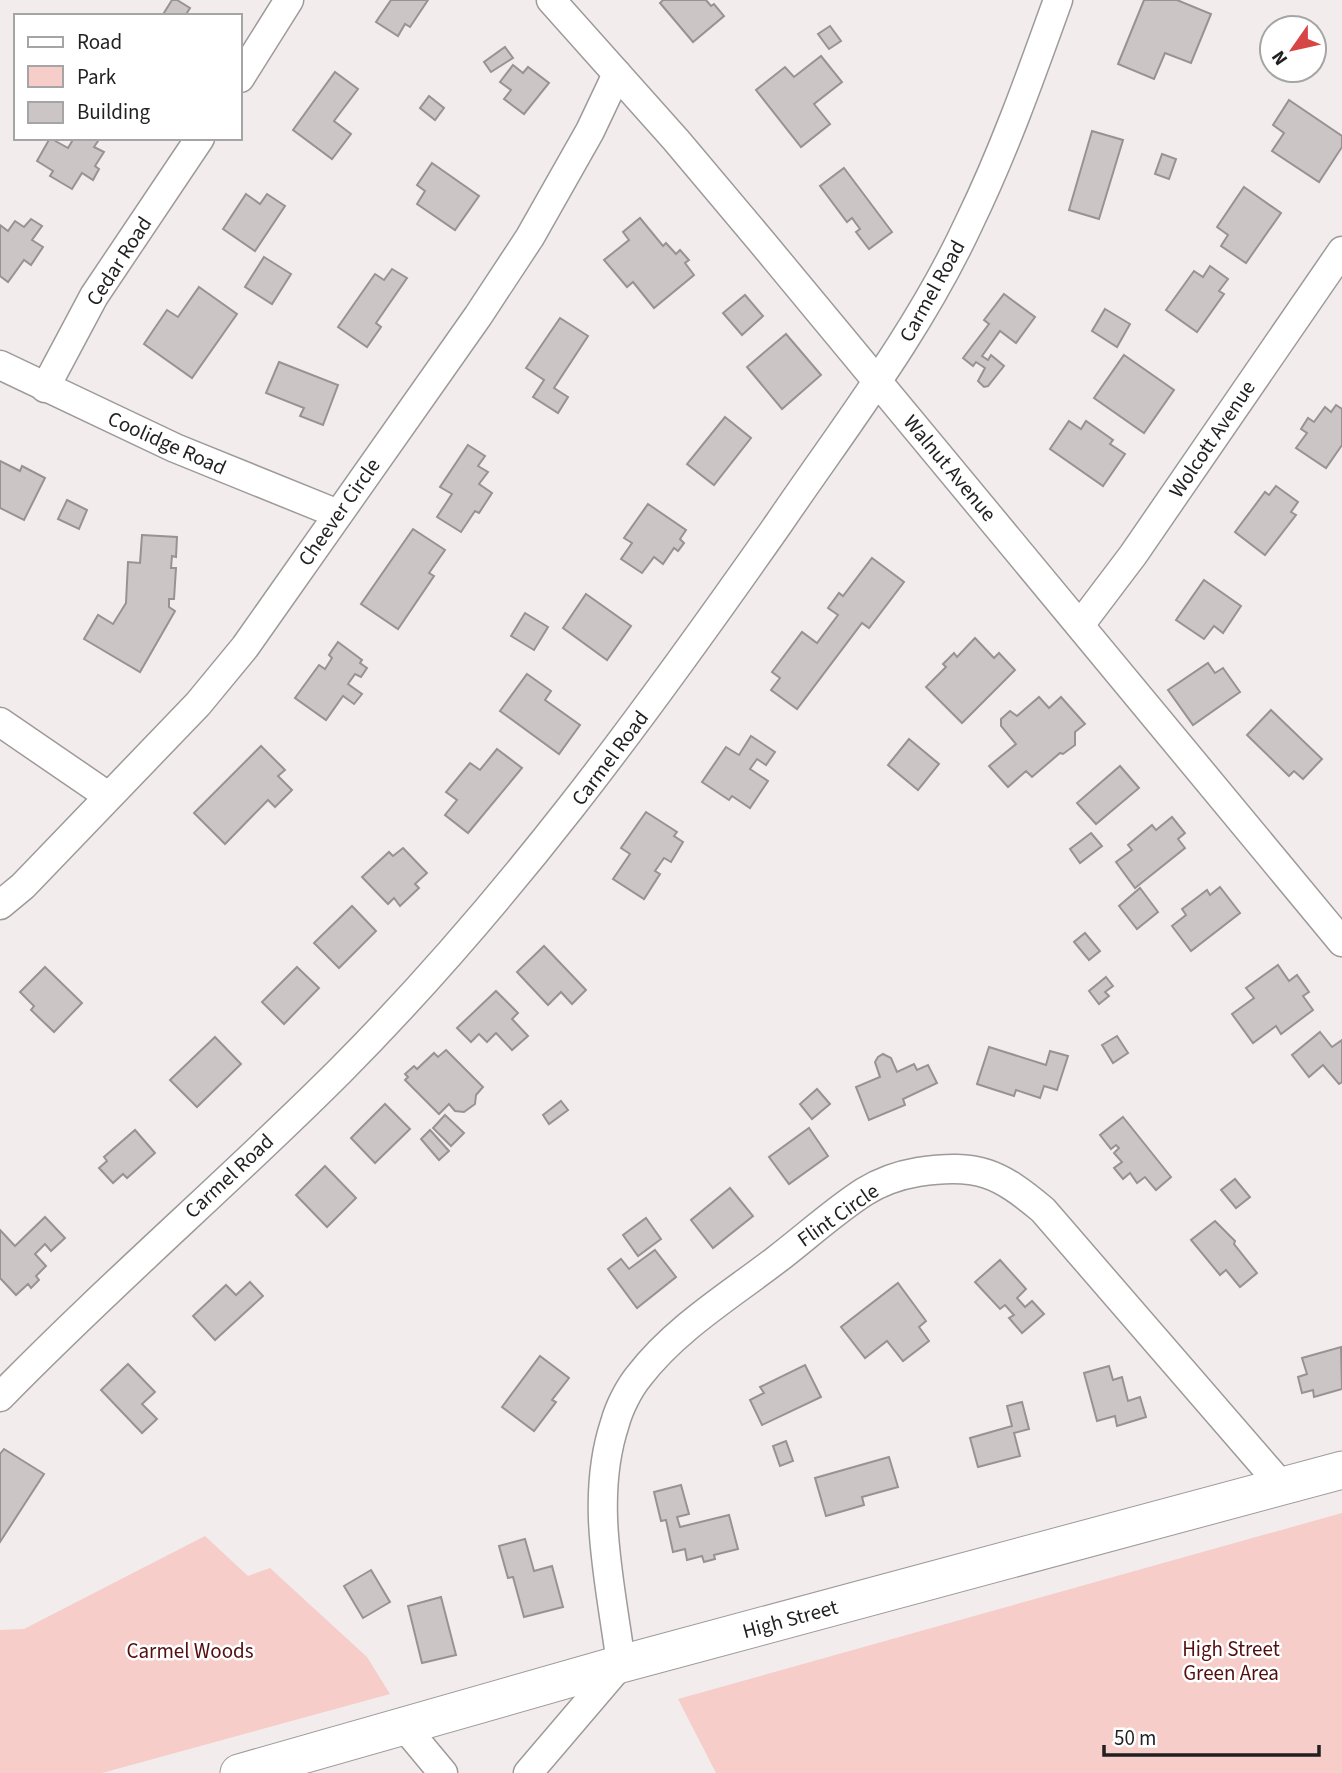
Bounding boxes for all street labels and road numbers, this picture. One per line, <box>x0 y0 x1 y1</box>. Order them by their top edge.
street label: Cedar Road <box>79 210 159 312</box>
street label: Carmel Road <box>892 235 972 347</box>
street label: Wolcott Avenue <box>1162 374 1262 504</box>
street label: Coolidge Road <box>103 403 231 483</box>
street label: Walnut Avenue <box>896 408 1004 528</box>
street label: Cheever Circle <box>291 452 387 572</box>
street label: Carmel Road <box>564 704 656 812</box>
street label: Carmel Road <box>178 1127 280 1225</box>
street label: Flint Circle <box>791 1176 885 1254</box>
street label: High Street <box>739 1592 841 1646</box>

